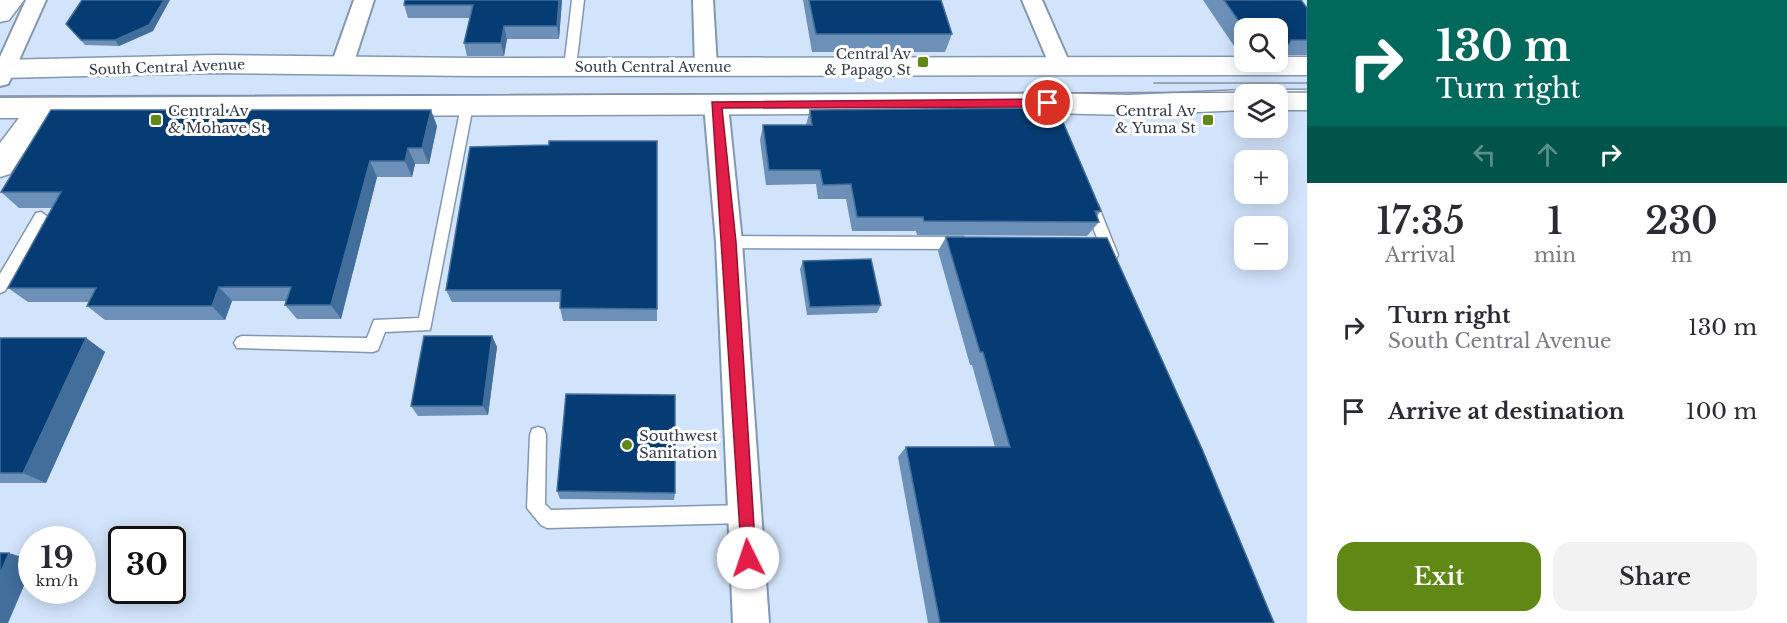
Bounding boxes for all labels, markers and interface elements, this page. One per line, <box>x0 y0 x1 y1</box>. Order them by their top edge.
map controls <box>1234 18 1288 270</box>
button: search <box>1234 18 1288 72</box>
text: 130 m <box>1436 20 1570 72</box>
icon: right <box>1337 24 1415 102</box>
place label: Central Av & Papago St <box>824 45 912 79</box>
street label: South Central Avenue <box>89 55 245 79</box>
marker: Central Av & Papago St <box>916 55 930 69</box>
street label: South Central Avenue <box>575 58 731 76</box>
text: Turn right <box>1436 72 1580 105</box>
pin <box>1022 77 1073 128</box>
button: layers <box>1234 84 1288 138</box>
icon: arrive <box>1031 86 1064 119</box>
place label: Central Av & Mohave St <box>168 101 267 137</box>
place label: Central Av & Yuma St <box>1115 101 1196 137</box>
marker: Central Av & Mohave St <box>149 113 163 127</box>
marker: Central Av & Yuma St <box>1201 113 1215 127</box>
icon: left <box>1468 138 1501 171</box>
icon: ahead <box>1531 138 1564 171</box>
icon: right <box>1594 138 1627 171</box>
button: + <box>1234 150 1288 204</box>
text: 17:35 <box>1376 199 1465 244</box>
text: 1 <box>1547 199 1563 244</box>
text: 230 <box>1645 199 1718 244</box>
button: − <box>1234 216 1288 270</box>
text: Arrival <box>1385 243 1456 267</box>
text: min <box>1534 243 1576 267</box>
text: m <box>1671 243 1692 267</box>
text: Turn right <box>1388 302 1510 329</box>
icon: right <box>1337 311 1370 344</box>
text: 130 m <box>1688 314 1757 341</box>
text: South Central Avenue <box>1388 329 1612 353</box>
icon: arrive <box>1337 395 1370 428</box>
text: Arrive at destination <box>1388 398 1625 425</box>
text: 100 m <box>1686 398 1757 425</box>
place label: Southwest Sanitation <box>639 426 718 462</box>
marker: Southwest Sanitation <box>620 438 634 452</box>
speed limit sign: 30 <box>108 526 186 604</box>
position arrow <box>716 526 780 590</box>
text: 19 <box>40 539 74 576</box>
button: Exit <box>1337 542 1541 611</box>
button: Share <box>1553 542 1757 611</box>
text: km/h <box>36 571 78 590</box>

